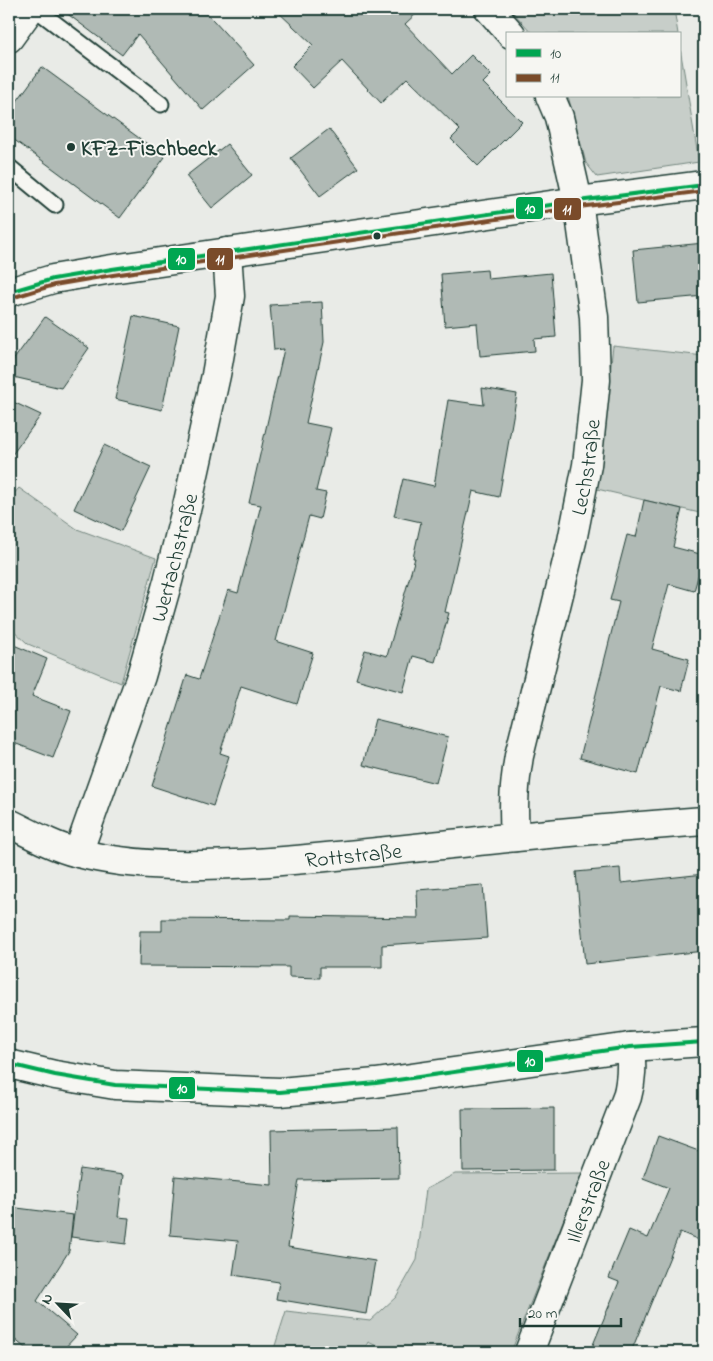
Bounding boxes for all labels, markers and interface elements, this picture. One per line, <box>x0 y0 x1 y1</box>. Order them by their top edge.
legend <box>506 32 680 98</box>
text: 10 <box>550 43 562 65</box>
text: 11 <box>550 67 560 89</box>
place label: KFZ-Fischbeck <box>81 134 219 166</box>
marker: KFZ-Fischbeck <box>65 141 77 153</box>
line badge: 10 <box>515 196 544 220</box>
line badge: 11 <box>553 197 582 221</box>
text: 10 <box>525 199 535 220</box>
text: 11 <box>563 200 572 221</box>
unlabelled marker <box>372 231 382 241</box>
line badge: 10 <box>167 247 196 271</box>
line badge: 11 <box>206 247 234 271</box>
text: 10 <box>176 250 186 271</box>
text: 11 <box>216 250 225 271</box>
street label: Lechstraße <box>564 417 611 518</box>
street label: Wertachstraße <box>144 490 208 626</box>
street label: Rottstraße <box>304 836 404 878</box>
line badge: 10 <box>516 1049 544 1073</box>
text: 10 <box>525 1052 535 1073</box>
line badge: 10 <box>168 1076 196 1100</box>
text: 10 <box>177 1079 187 1100</box>
street label: Illerstraße <box>559 1155 621 1249</box>
north arrow <box>32 1278 82 1328</box>
text: N <box>36 1290 59 1308</box>
scale bar <box>520 1296 622 1328</box>
text: 20 m <box>528 1303 558 1325</box>

